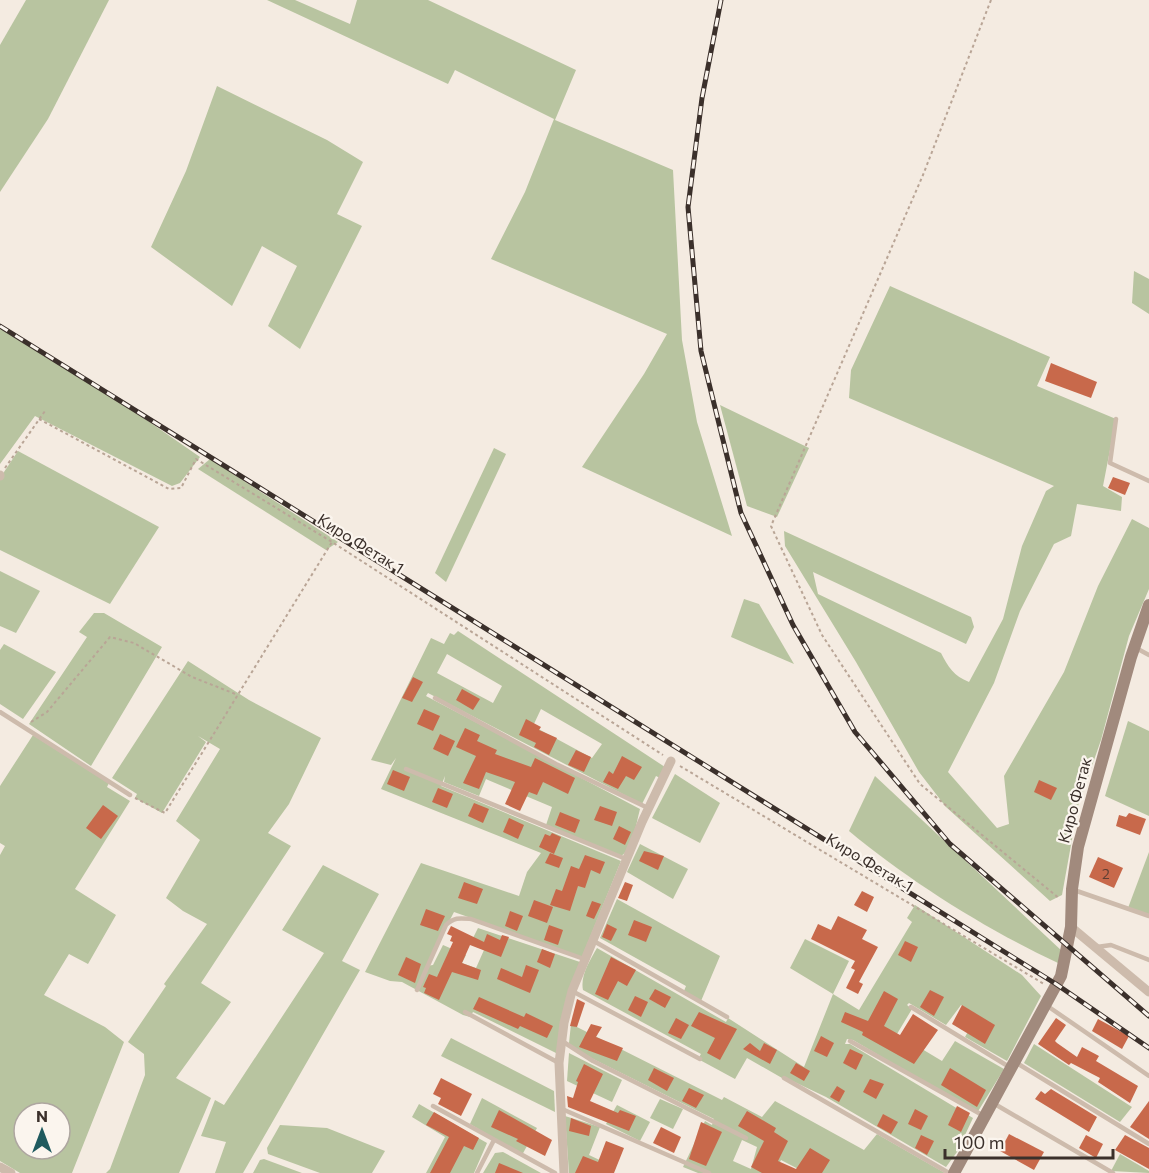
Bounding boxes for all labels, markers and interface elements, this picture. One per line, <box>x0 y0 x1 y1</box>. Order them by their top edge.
street label: Киро Фетак 1 <box>314 509 408 577</box>
street label: Киро Фетак <box>1053 754 1095 845</box>
street label: Киро Фетак 1 <box>823 829 917 895</box>
house number: 2 <box>1102 865 1110 882</box>
north arrow <box>12 1101 72 1161</box>
text: N <box>36 1106 48 1125</box>
scale bar <box>945 1122 1113 1160</box>
text: 100 m <box>954 1131 1004 1153</box>

